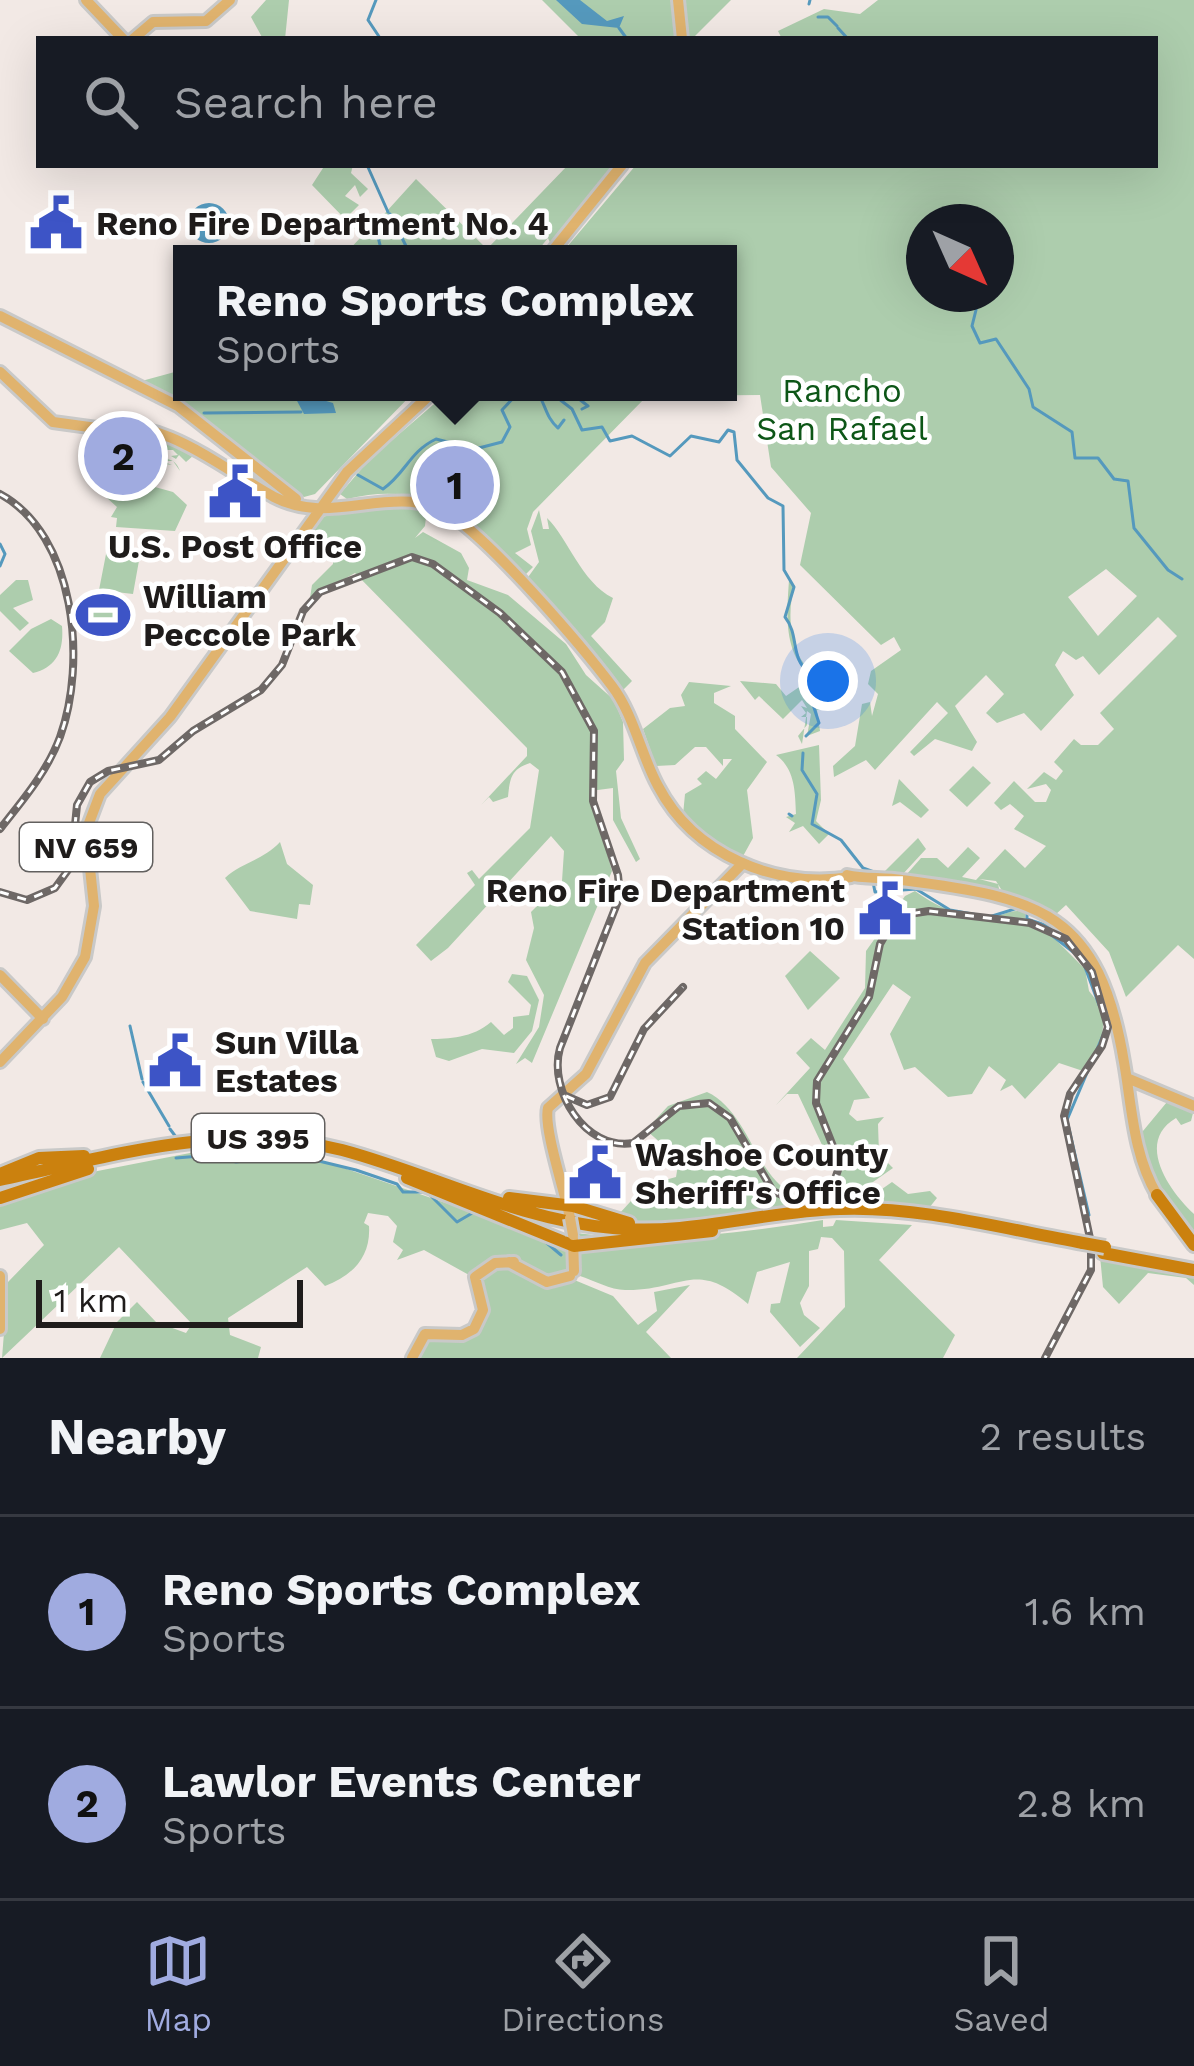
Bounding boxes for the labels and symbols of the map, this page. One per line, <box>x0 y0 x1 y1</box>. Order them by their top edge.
public building icon: Reno Fire Department No. 4 <box>27 194 85 252</box>
place label: Reno Fire Department No. 4 <box>96 204 549 243</box>
north arrow <box>906 204 1014 312</box>
park label: Rancho San Rafael <box>756 371 928 448</box>
pin: 2 <box>84 411 162 501</box>
pin: 1 <box>416 440 494 530</box>
public building icon: U.S. Post Office <box>206 463 264 521</box>
place label: U.S. Post Office <box>108 527 362 566</box>
place label: William Peccole Park <box>143 577 357 654</box>
sports icon: William Peccole Park <box>74 586 132 644</box>
your location <box>798 651 858 711</box>
road number: NV 659 <box>20 823 152 871</box>
place label: Reno Fire Department Station 10 <box>486 871 846 948</box>
public building icon: Reno Fire Department Station 10 <box>856 880 914 938</box>
place label: Sun Villa Estates <box>215 1023 359 1100</box>
public building icon: Sun Villa Estates <box>146 1032 204 1090</box>
road number: US 395 <box>192 1114 324 1162</box>
place label: Washoe County Sheriff's Office <box>635 1135 889 1212</box>
public building icon: Washoe County Sheriff's Office <box>566 1144 624 1202</box>
scale bar <box>36 1274 303 1327</box>

